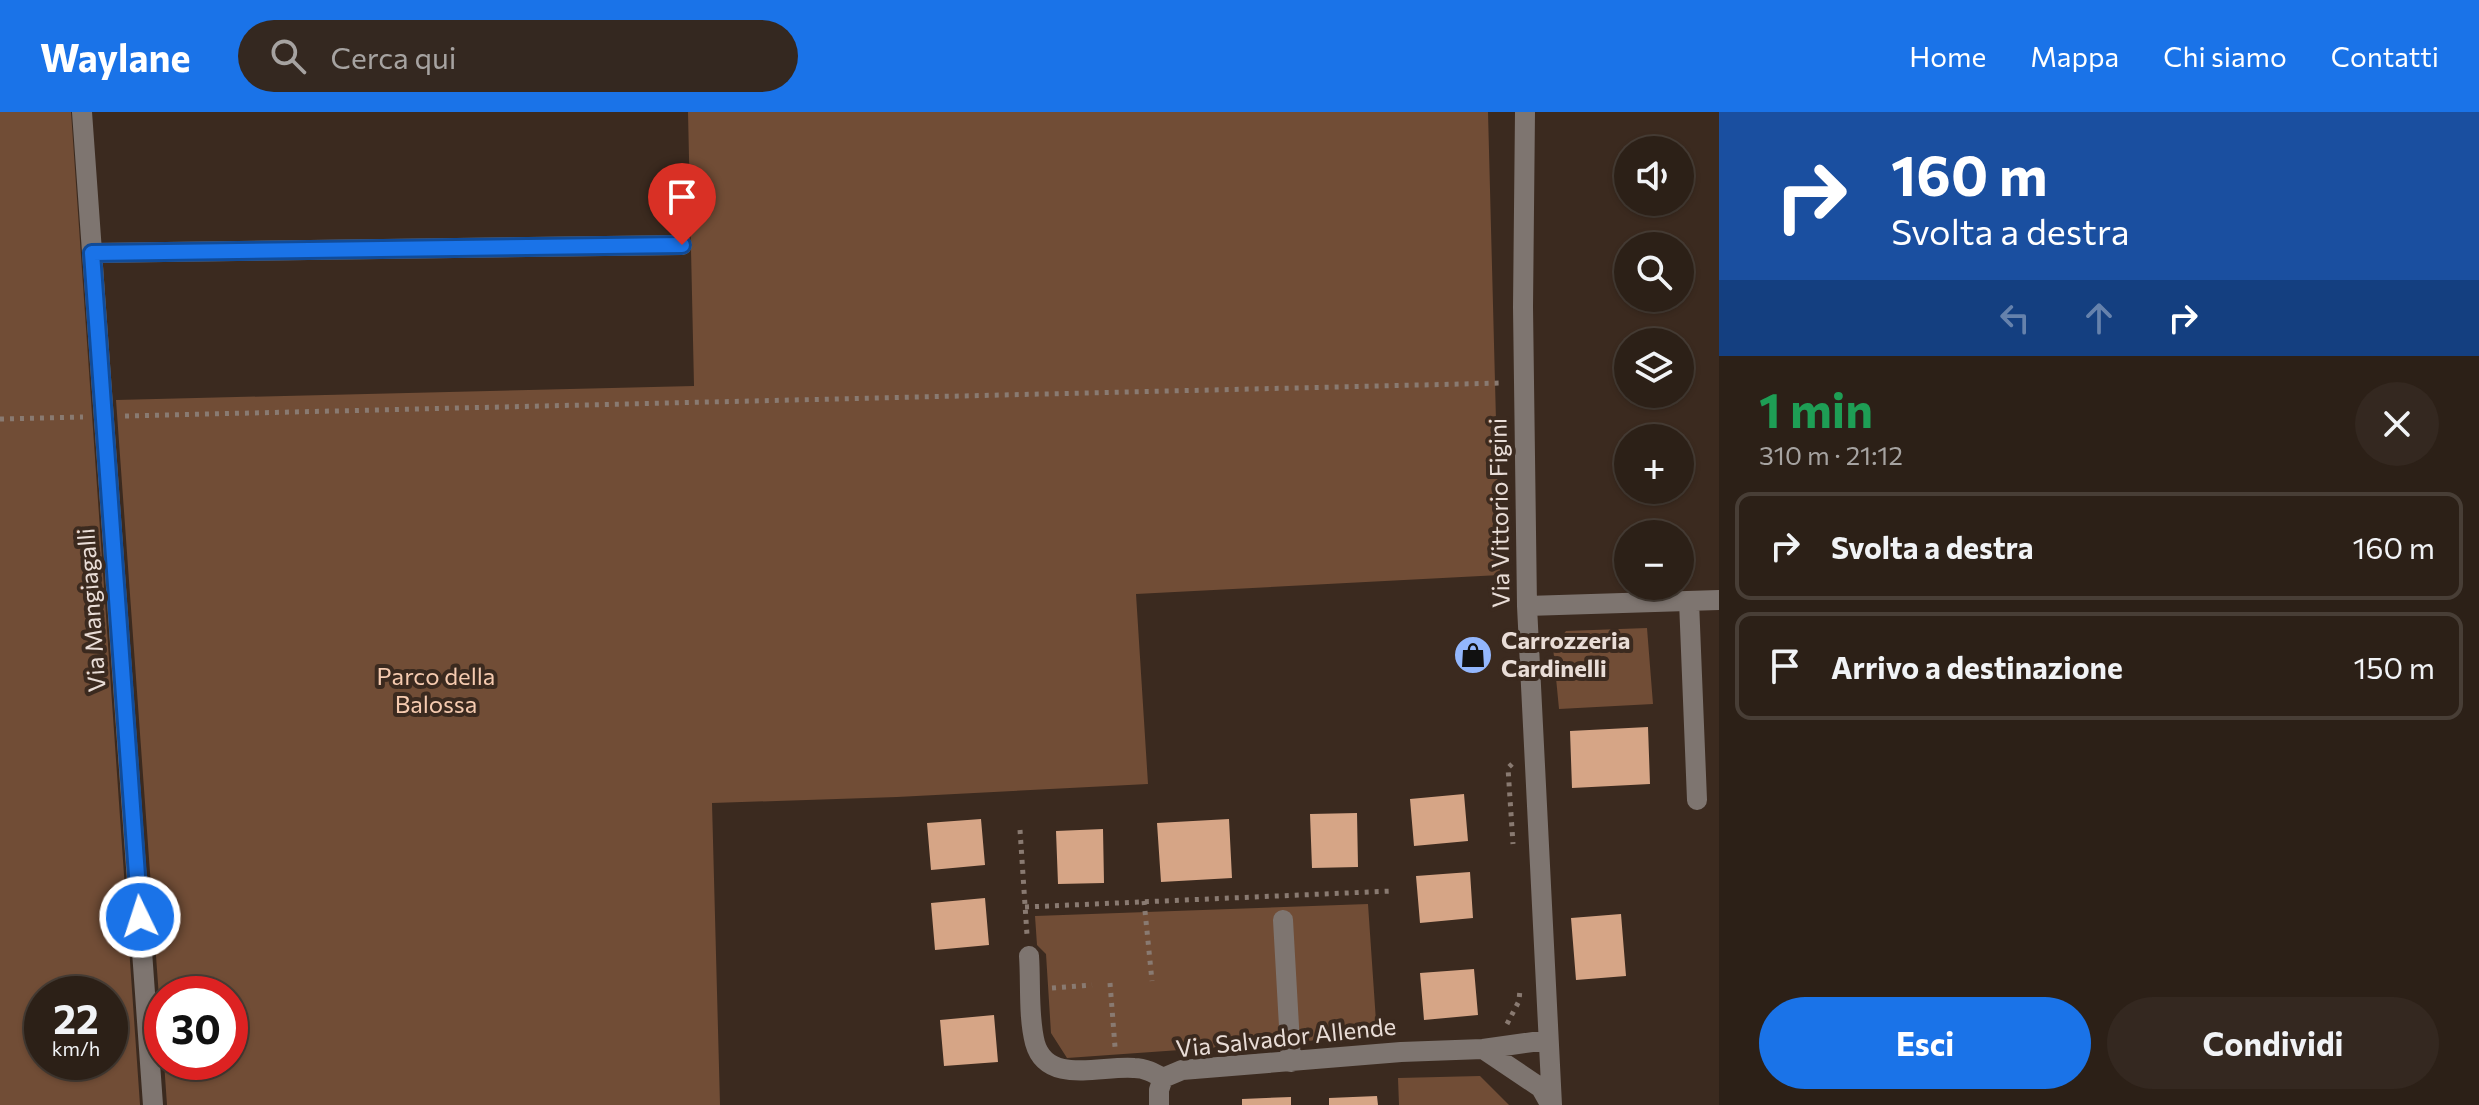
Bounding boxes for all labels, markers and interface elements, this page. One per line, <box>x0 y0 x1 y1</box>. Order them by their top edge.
search box <box>238 20 798 92</box>
text: Waylane <box>40 33 190 80</box>
icon: search <box>266 34 310 78</box>
text: Cerca qui <box>330 38 457 75</box>
text: Home <box>1909 39 1986 73</box>
text: Mappa <box>2030 39 2119 73</box>
text: Chi siamo <box>2163 39 2287 73</box>
text: Contatti <box>2331 39 2439 73</box>
map controls <box>1614 136 1694 600</box>
button: sound <box>1614 136 1694 216</box>
text: 160 m <box>1891 139 2048 208</box>
icon: right <box>1759 144 1863 248</box>
pin <box>648 163 716 245</box>
icon: arrive <box>660 175 704 219</box>
text: Svolta a destra <box>1891 208 2130 252</box>
button: search <box>1614 232 1694 312</box>
icon: left <box>1993 296 2037 340</box>
icon: ahead <box>2077 296 2121 340</box>
icon: right <box>2161 296 2205 340</box>
button: layers <box>1614 328 1694 408</box>
text: 1 min <box>1759 379 1873 438</box>
button: close <box>2355 382 2439 466</box>
street label: Via Vittorio Figini <box>1482 418 1515 608</box>
button: + <box>1614 424 1694 504</box>
text: 310 m · 21:12 <box>1759 439 1903 470</box>
button: − <box>1614 520 1694 600</box>
icon: right <box>1763 524 1807 568</box>
street label: Via Mangiagalli <box>70 527 111 693</box>
text: Svolta a destra <box>1831 528 2033 565</box>
text: 160 m <box>2352 528 2435 565</box>
place label: Carrozzeria Cardinelli <box>1501 625 1630 682</box>
shop icon: Carrozzeria Cardinelli <box>1452 634 1494 676</box>
icon: arrive <box>1763 644 1807 688</box>
text: Arrivo a destinazione <box>1831 648 2123 685</box>
text: 150 m <box>2353 648 2435 685</box>
park label: Parco della Balossa <box>377 661 495 718</box>
position arrow <box>98 875 182 959</box>
speed limit sign: 30 <box>144 976 248 1080</box>
text: 22 <box>53 993 99 1042</box>
button: Esci <box>1759 997 2091 1089</box>
button: Condividi <box>2107 997 2439 1089</box>
street label: Via Salvador Allende <box>1174 1011 1397 1062</box>
text: km/h <box>52 1036 100 1060</box>

